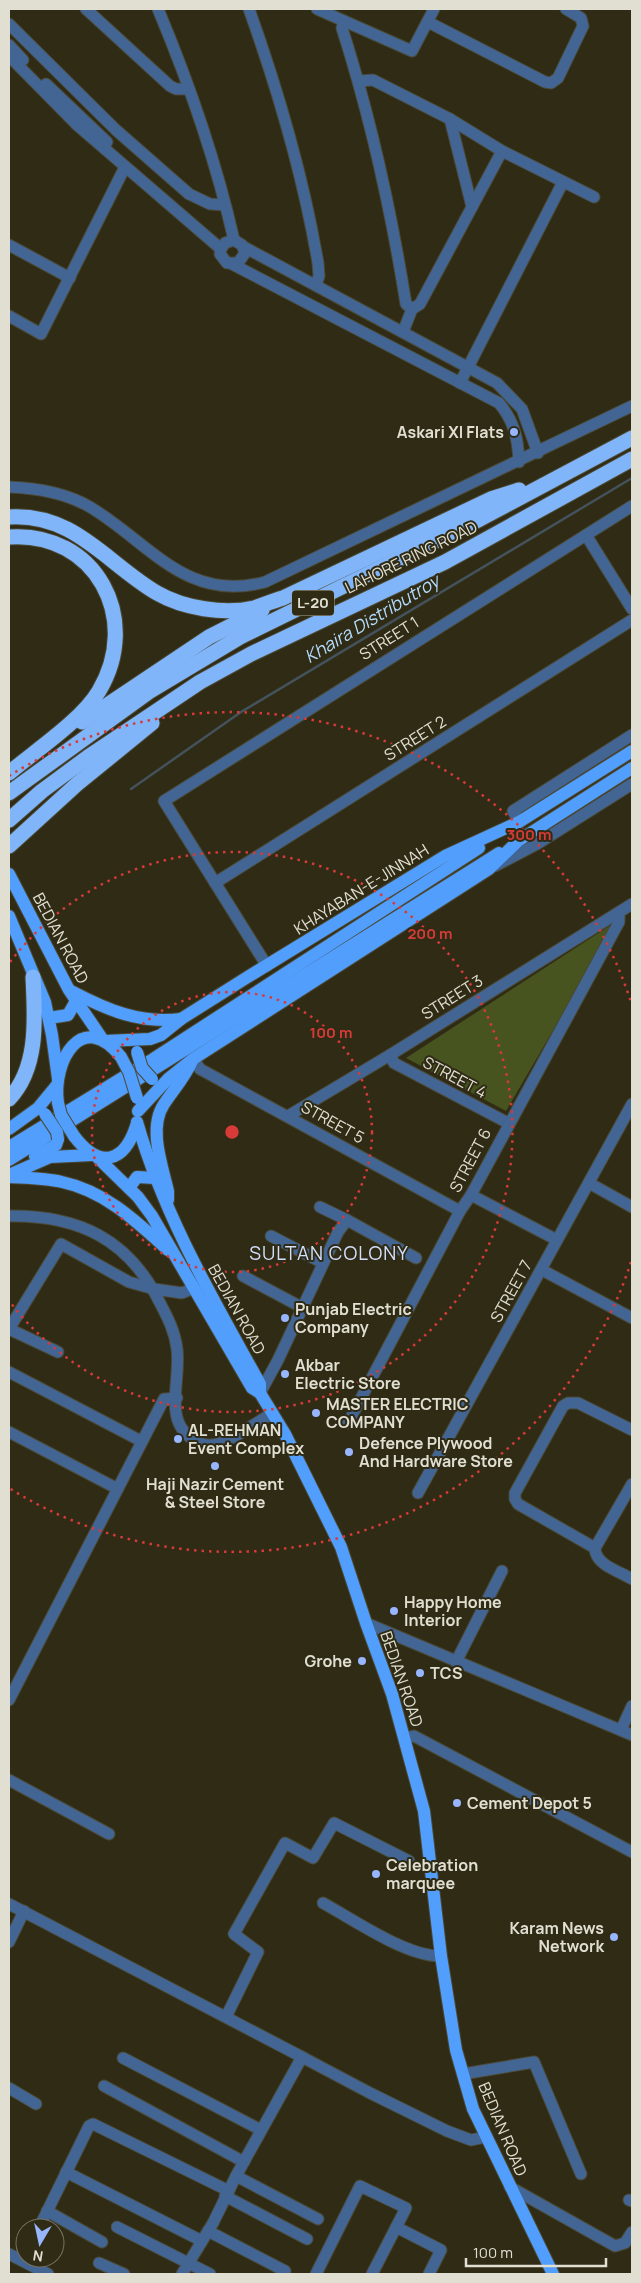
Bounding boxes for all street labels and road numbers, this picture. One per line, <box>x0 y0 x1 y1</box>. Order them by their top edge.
street label: LAHORE RING ROAD <box>341 515 481 599</box>
road number: L-20 <box>292 590 334 616</box>
street label: STREET 1 <box>355 611 423 665</box>
street label: STREET 2 <box>380 710 450 766</box>
street label: KHAYABAN-E-JINNAH <box>289 839 433 939</box>
street label: BEDIAN ROAD <box>28 889 94 988</box>
street label: STREET 3 <box>417 969 487 1025</box>
street label: STREET 4 <box>419 1051 491 1103</box>
street label: STREET 5 <box>297 1096 369 1148</box>
street label: STREET 6 <box>444 1124 496 1196</box>
street label: STREET 7 <box>485 1256 537 1326</box>
street label: BEDIAN ROAD <box>203 1260 271 1358</box>
street label: BEDIAN ROAD <box>375 1628 429 1730</box>
street label: BEDIAN ROAD <box>473 2079 533 2180</box>

